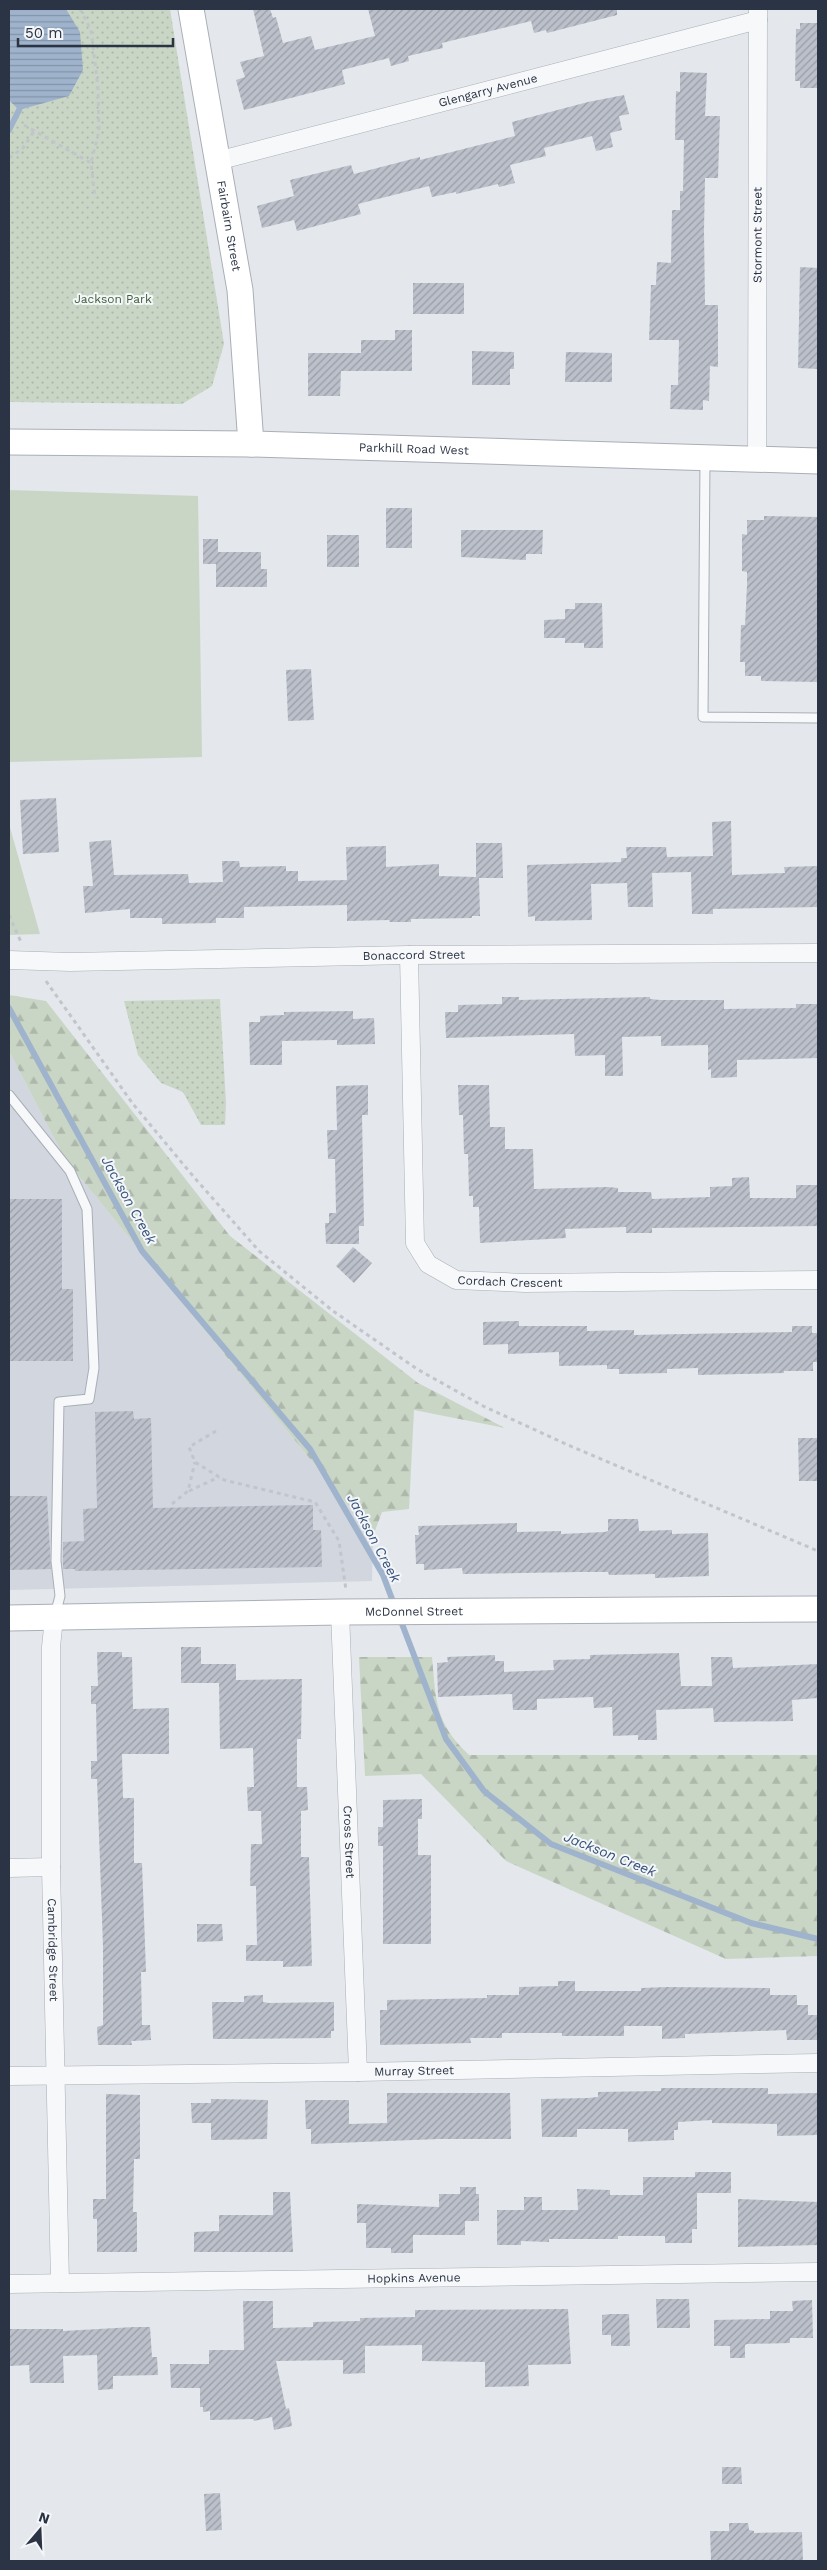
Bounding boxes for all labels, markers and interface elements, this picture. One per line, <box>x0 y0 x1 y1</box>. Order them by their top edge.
scale bar <box>18 15 172 47</box>
text: 50 m <box>25 24 62 42</box>
street label: Glengarry Avenue <box>437 71 539 110</box>
street label: Fairbairn Street <box>214 179 244 272</box>
street label: Stormont Street <box>750 187 765 283</box>
park label: Jackson Park <box>74 292 152 306</box>
street label: Parkhill Road West <box>359 440 469 458</box>
street label: Bonaccord Street <box>363 948 465 963</box>
water label: Jackson Creek <box>98 1153 160 1247</box>
street label: Cordach Crescent <box>457 1273 563 1290</box>
water label: Jackson Creek <box>344 1491 404 1585</box>
street label: McDonnel Street <box>365 1604 463 1619</box>
street label: Cross Street <box>341 1805 357 1879</box>
water label: Jackson Creek <box>562 1828 659 1880</box>
street label: Cambridge Street <box>45 1898 61 2002</box>
street label: Murray Street <box>374 2063 454 2079</box>
street label: Hopkins Avenue <box>367 2270 461 2286</box>
north arrow <box>15 2505 65 2555</box>
text: N <box>37 2508 52 2527</box>

